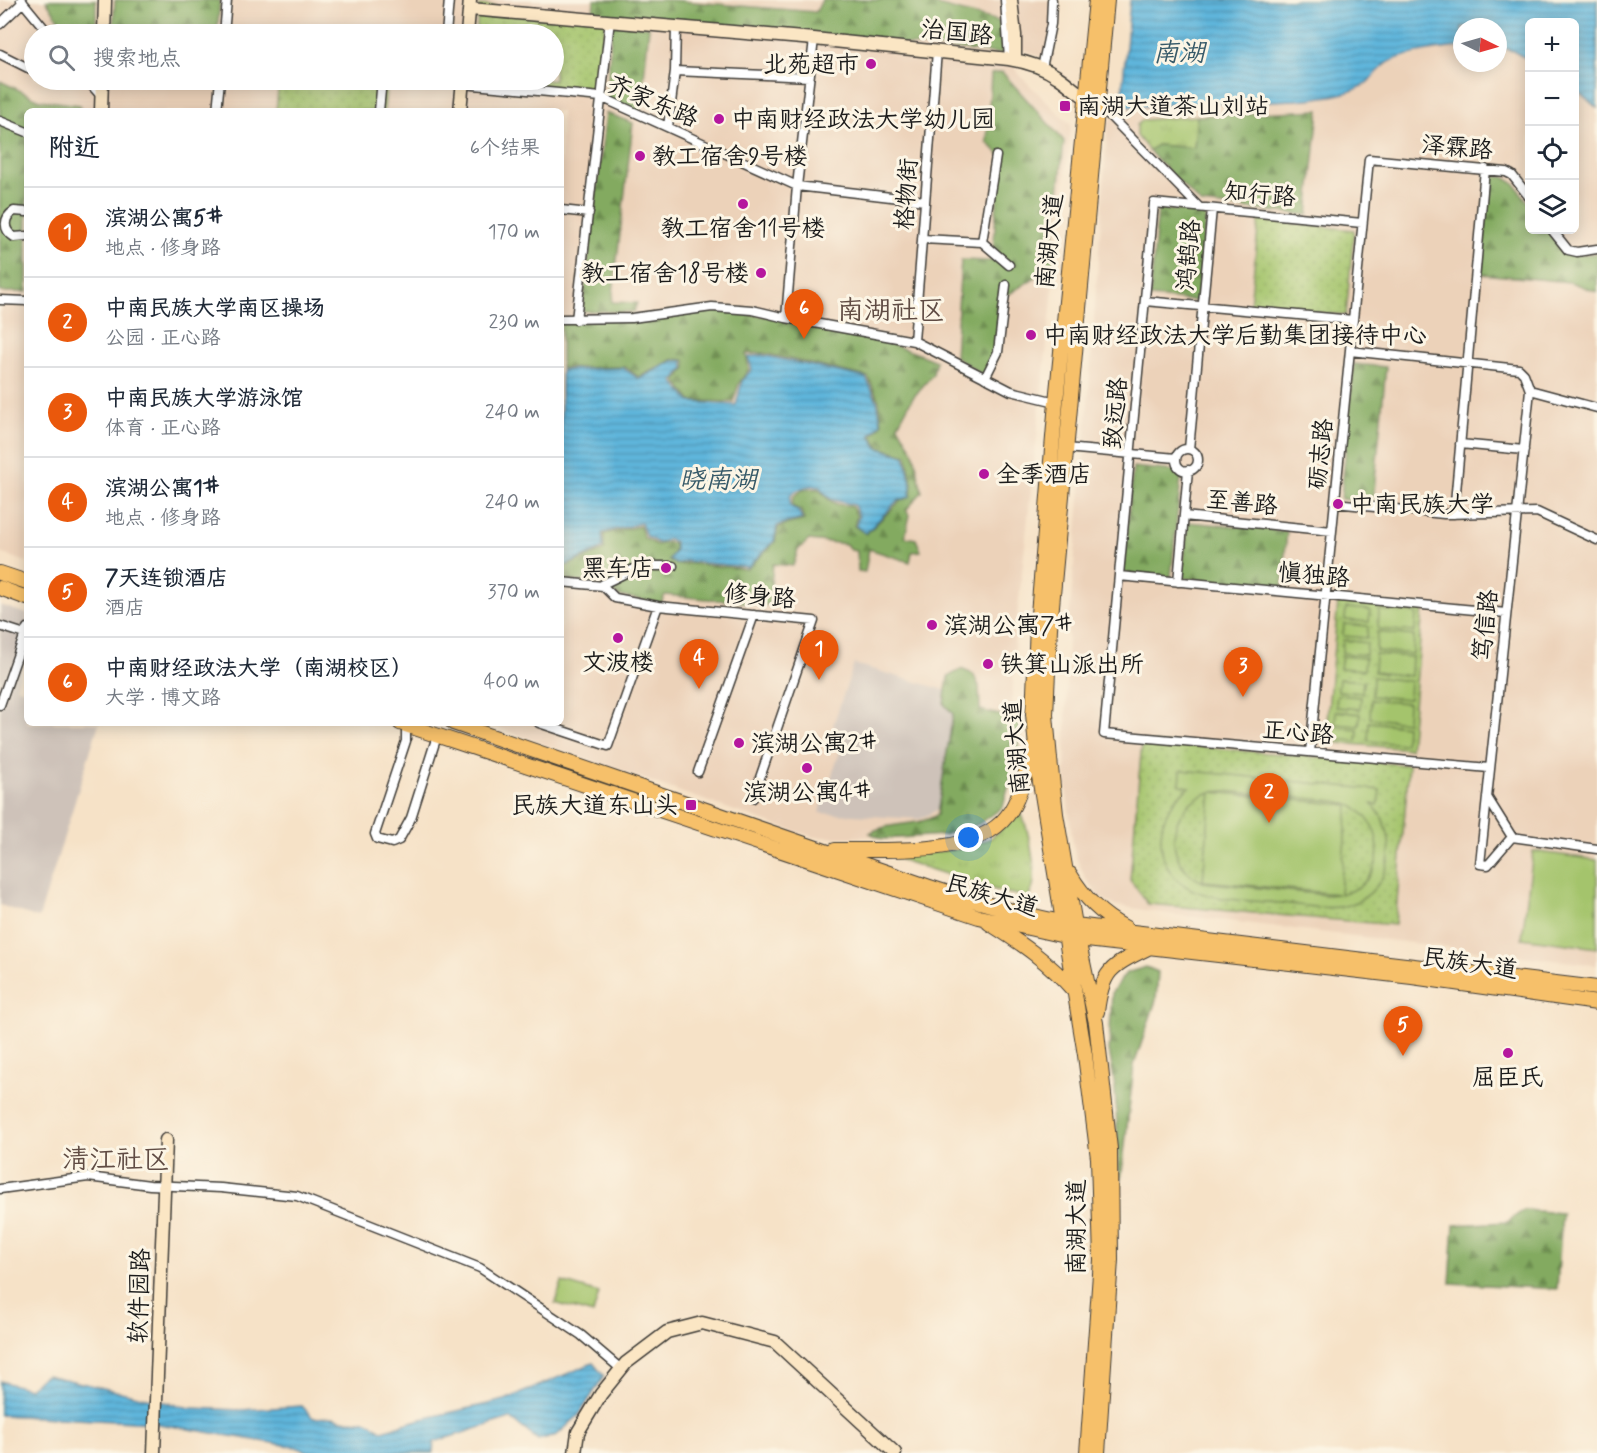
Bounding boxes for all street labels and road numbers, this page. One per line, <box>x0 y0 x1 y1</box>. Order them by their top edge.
street label: 治国路 <box>919 14 994 53</box>
street label: 齐家东路 <box>602 69 703 135</box>
street label: 泽霖路 <box>1420 130 1494 167</box>
street label: 格物街 <box>890 157 925 231</box>
street label: 知行路 <box>1223 177 1297 214</box>
street label: 南湖大道 <box>1030 192 1071 291</box>
street label: 鸿鹄路 <box>1171 218 1208 292</box>
street label: 致远路 <box>1098 376 1135 450</box>
street label: 砺志路 <box>1302 417 1341 492</box>
street label: 至善路 <box>1204 484 1279 523</box>
street label: 慎独路 <box>1277 558 1351 595</box>
street label: 修身路 <box>723 579 797 616</box>
street label: 笃信路 <box>1467 588 1506 663</box>
street label: 南湖大道 <box>998 698 1037 796</box>
street label: 正心路 <box>1261 715 1335 752</box>
street label: 民族大道 <box>941 868 1042 925</box>
street label: 民族大道 <box>1420 942 1519 987</box>
street label: 南湖大道 <box>1062 1179 1093 1275</box>
street label: 软件园路 <box>123 1248 158 1345</box>

